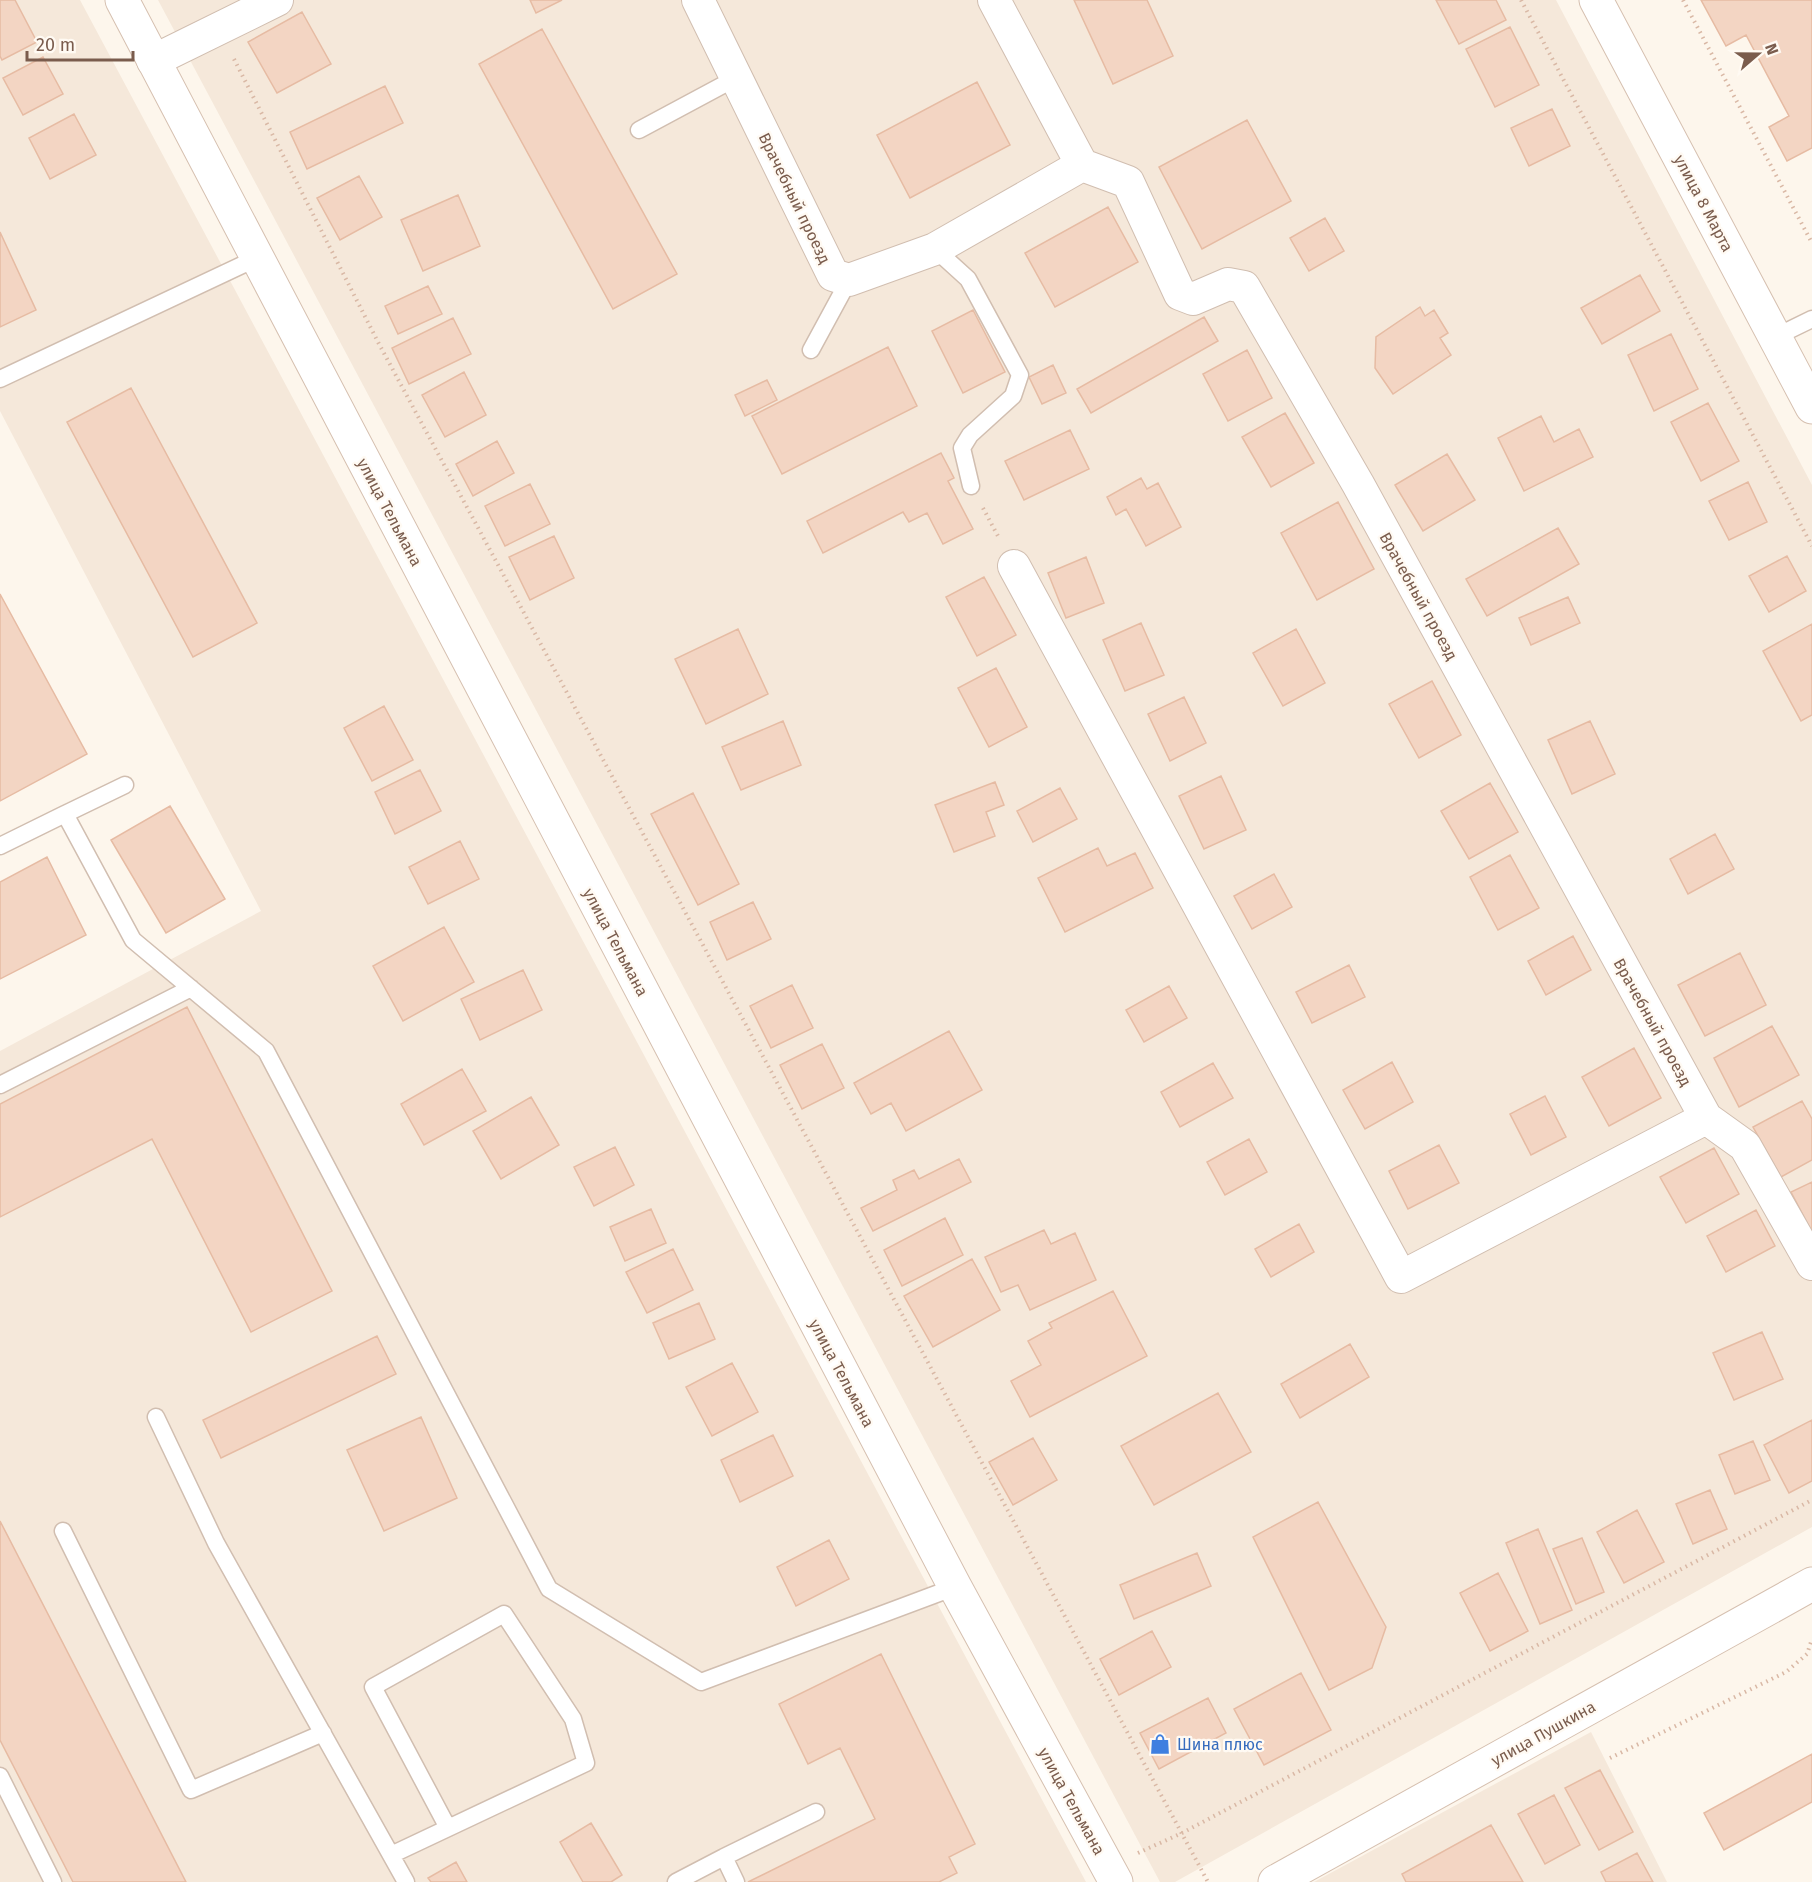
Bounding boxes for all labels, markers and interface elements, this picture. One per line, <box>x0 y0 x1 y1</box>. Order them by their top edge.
scale bar <box>27 24 134 62</box>
north arrow <box>1728 24 1788 84</box>
text: 20 m <box>36 34 75 56</box>
text: N <box>1761 41 1782 57</box>
street label: Врачебный проезд <box>755 130 834 267</box>
street label: улица 8 Марта <box>1670 151 1737 255</box>
street label: улица Тельмана <box>353 455 426 570</box>
street label: Врачебный проезд <box>1376 529 1462 663</box>
street label: улица Тельмана <box>579 885 652 1000</box>
street label: Врачебный проезд <box>1610 955 1696 1089</box>
street label: улица Тельмана <box>805 1316 878 1431</box>
street label: улица Пушкина <box>1488 1697 1599 1770</box>
shop icon: Шина плюс <box>1148 1732 1172 1756</box>
place label: Шина плюс <box>1177 1735 1263 1754</box>
street label: улица Тельмана <box>1034 1744 1109 1858</box>

